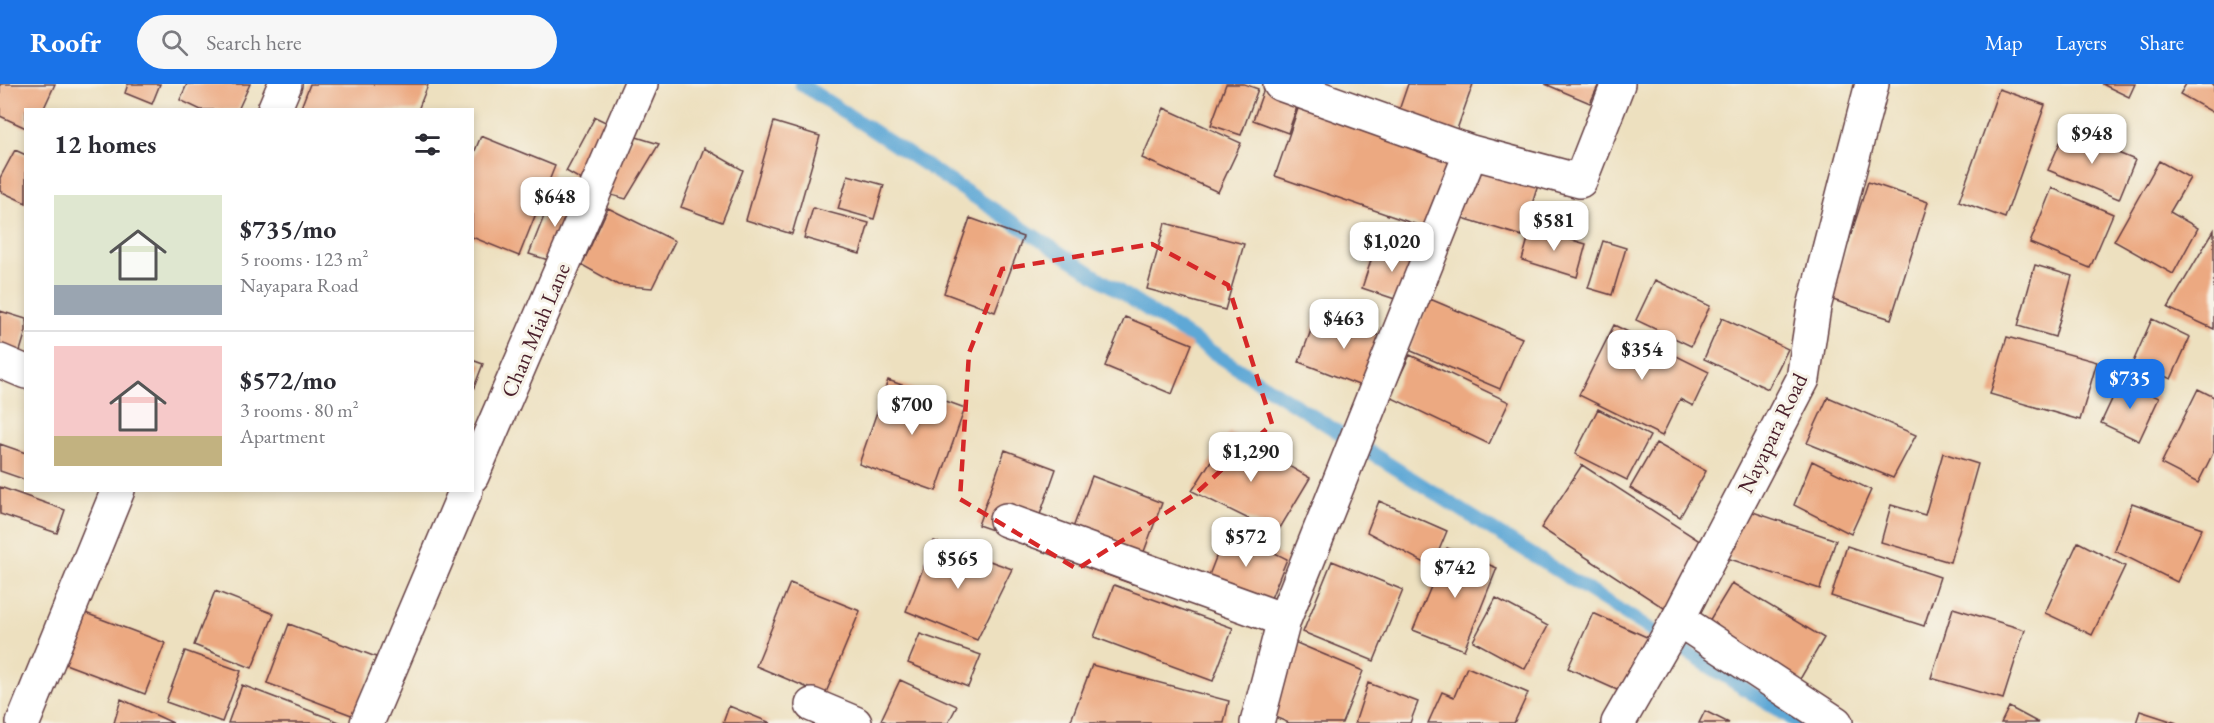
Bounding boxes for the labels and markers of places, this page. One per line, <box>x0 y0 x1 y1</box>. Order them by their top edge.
pin: $948 <box>2056 114 2128 165</box>
pin: $648 <box>519 177 591 228</box>
pin: $581 <box>1518 201 1590 252</box>
pin: $1,020 <box>1343 222 1441 273</box>
pin: $463 <box>1308 299 1380 350</box>
pin: $354 <box>1606 330 1678 381</box>
pin: $735 <box>2094 359 2166 410</box>
pin: $700 <box>876 385 948 436</box>
pin: $1,290 <box>1202 432 1300 483</box>
pin: $572 <box>1210 517 1282 568</box>
pin: $565 <box>922 539 994 590</box>
pin: $742 <box>1419 548 1491 599</box>

